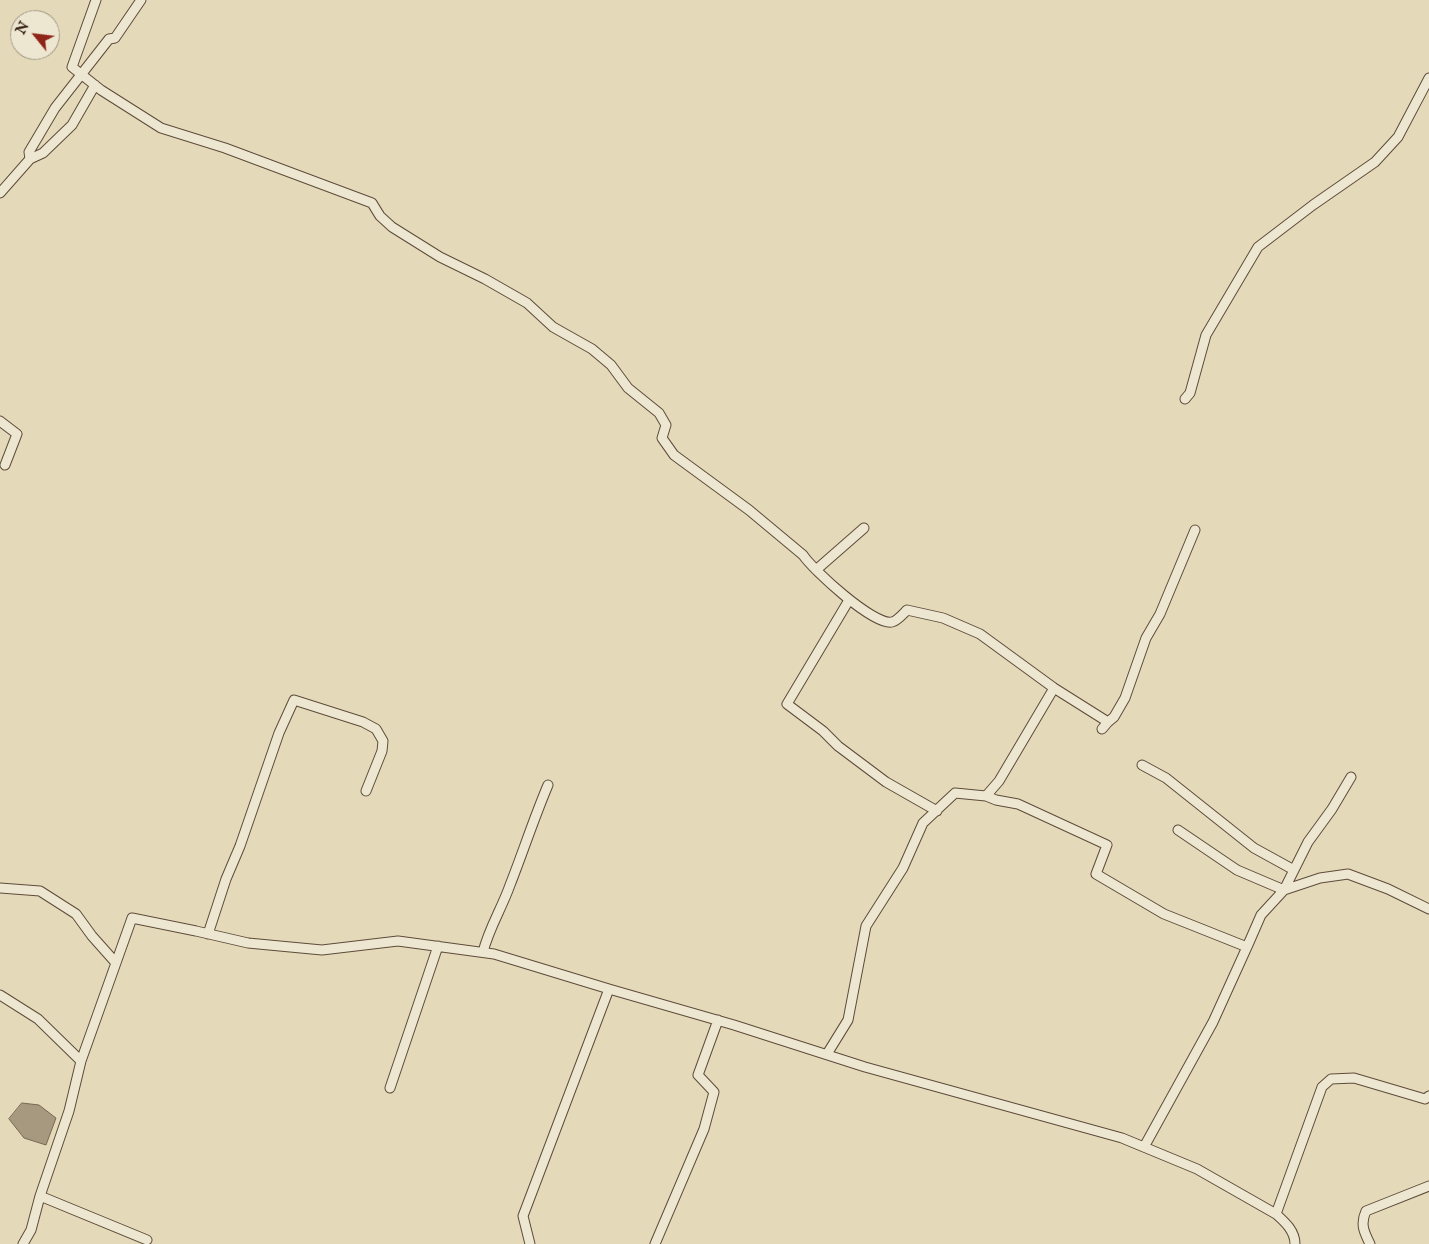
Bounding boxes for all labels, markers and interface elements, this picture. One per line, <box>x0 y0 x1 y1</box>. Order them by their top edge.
north arrow <box>10 10 60 60</box>
text: N <box>12 19 34 38</box>

